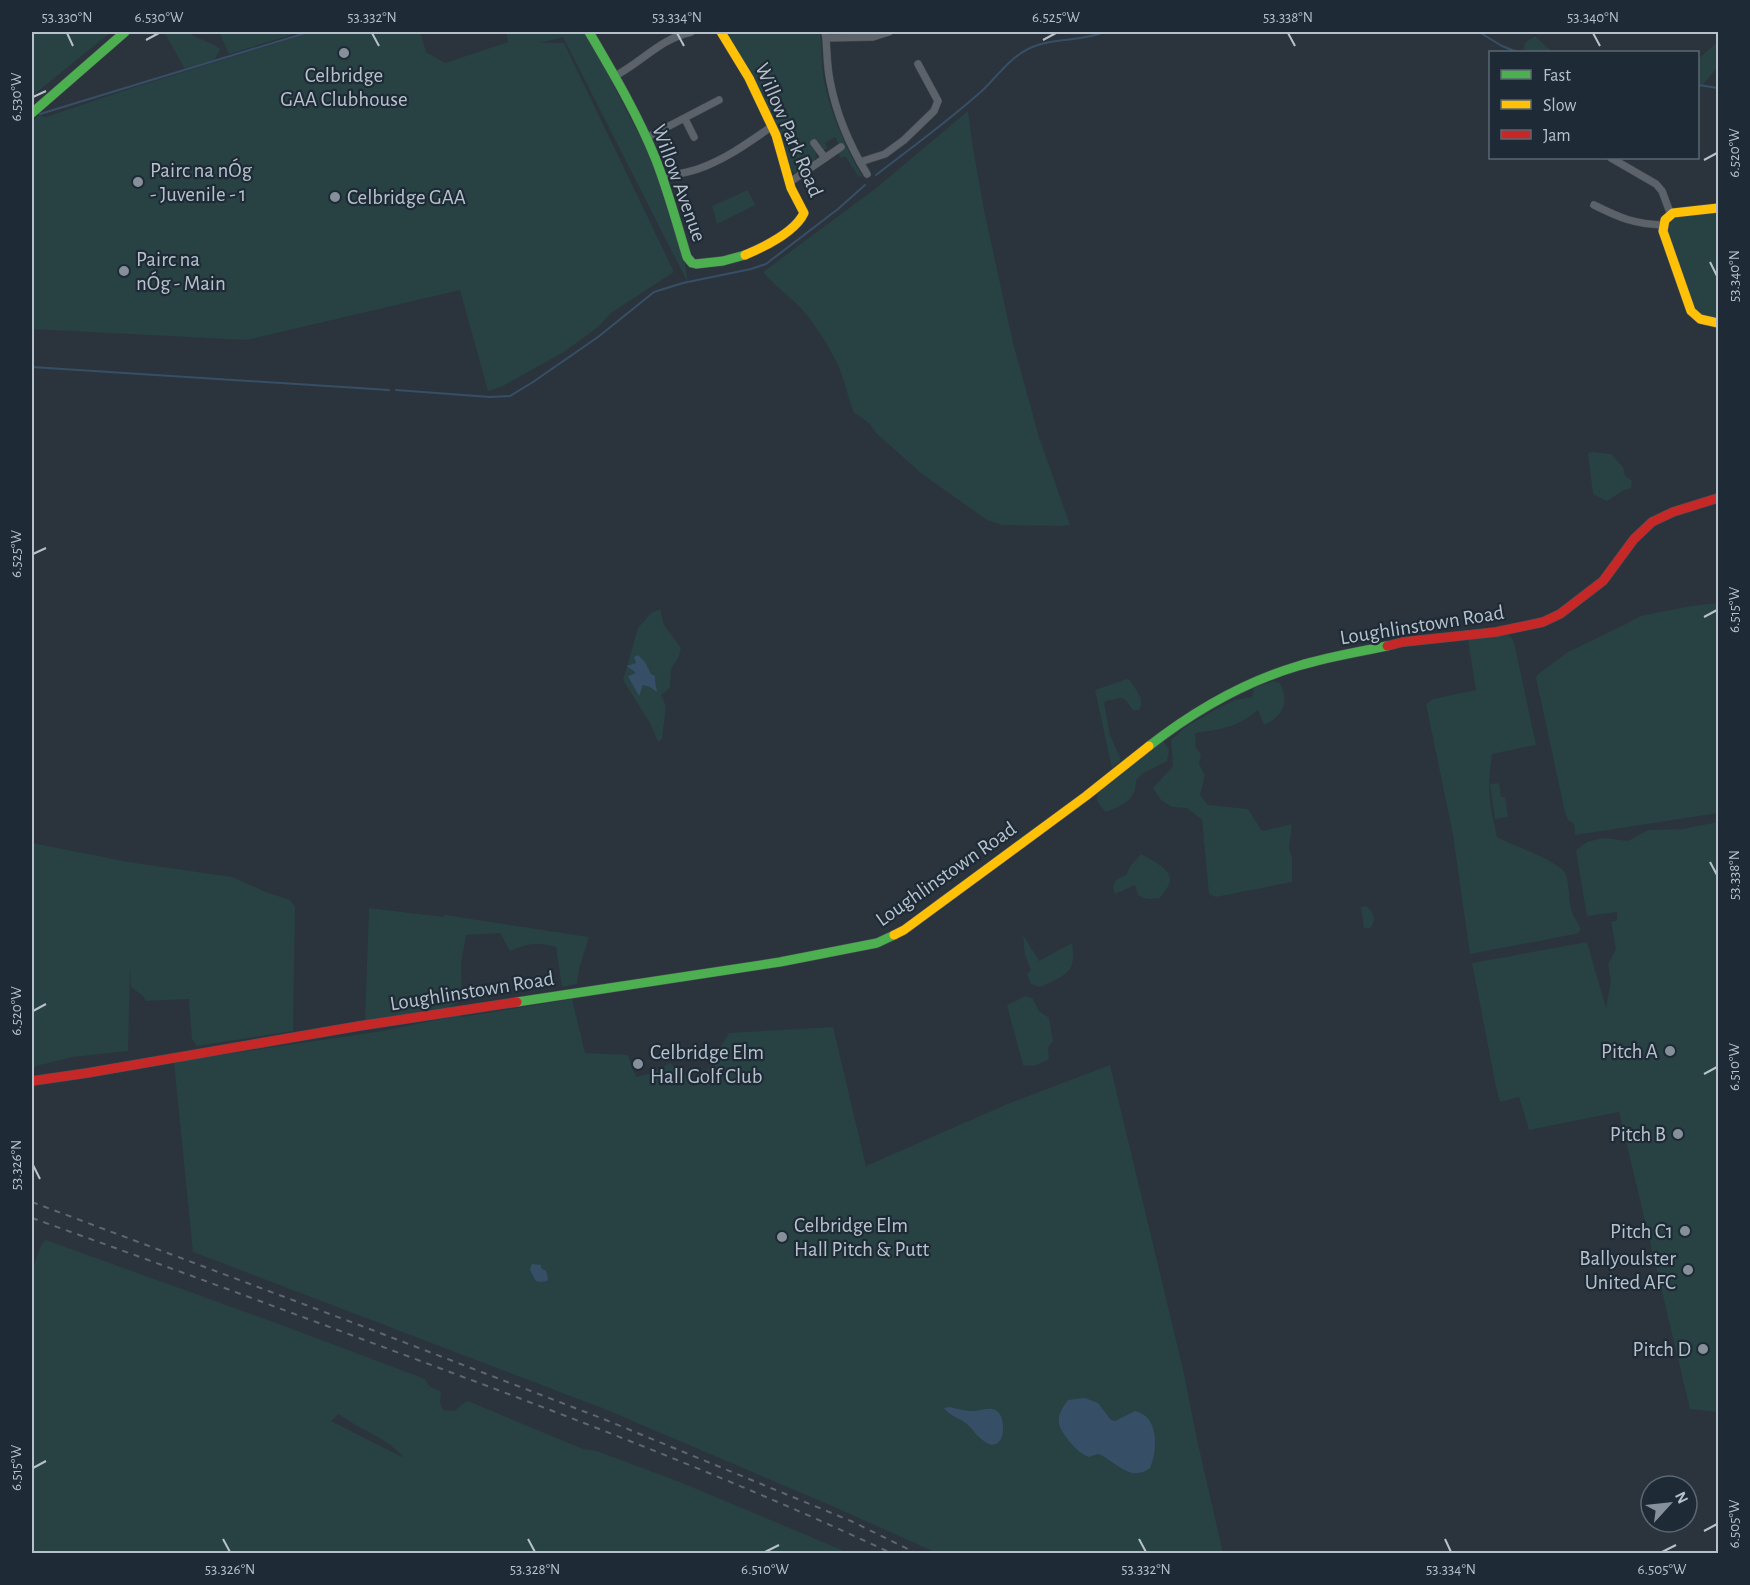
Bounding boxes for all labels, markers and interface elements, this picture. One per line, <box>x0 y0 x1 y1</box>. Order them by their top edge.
text: 53.330°N <box>42 10 92 25</box>
text: 6.530°W <box>135 10 184 25</box>
text: 53.332°N <box>347 10 397 25</box>
text: 53.334°N <box>652 10 702 25</box>
text: 6.525°W <box>1032 10 1081 25</box>
text: 53.338°N <box>1263 10 1313 25</box>
text: 53.340°N <box>1567 10 1619 25</box>
marker: Celbridge GAA Clubhouse <box>337 46 351 60</box>
legend <box>1489 51 1699 159</box>
street label: Willow Park Road <box>751 60 827 200</box>
place label: Celbridge GAA Clubhouse <box>280 65 408 110</box>
text: Fast <box>1543 67 1571 85</box>
text: 6.530°W <box>9 72 24 121</box>
text: Slow <box>1543 97 1576 115</box>
street label: Willow Avenue <box>648 122 710 244</box>
text: Jam <box>1543 127 1571 145</box>
text: 6.520°W <box>1727 128 1742 178</box>
place label: Pairc na nÓg - Juvenile - 1 <box>150 158 253 205</box>
marker: Pairc na nÓg - Juvenile - 1 <box>131 175 145 189</box>
place label: Celbridge GAA <box>347 187 466 208</box>
marker: Celbridge GAA <box>328 190 342 204</box>
place label: Pairc na nÓg - Main <box>136 249 226 294</box>
text: 53.340°N <box>1727 250 1742 302</box>
marker: Pairc na nÓg - Main <box>117 264 131 278</box>
text: 6.525°W <box>9 529 24 578</box>
text: 6.515°W <box>1727 586 1742 633</box>
street label: Loughlinstown Road <box>1338 602 1506 648</box>
street label: Loughlinstown Road <box>872 818 1020 930</box>
text: 53.338°N <box>1727 850 1742 900</box>
street label: Loughlinstown Road <box>388 968 556 1014</box>
text: 6.520°W <box>9 986 24 1036</box>
place label: Pitch A <box>1601 1041 1658 1062</box>
place label: Celbridge Elm Hall Golf Club <box>650 1042 764 1087</box>
text: 6.510°W <box>1727 1042 1742 1091</box>
marker: Pitch A <box>1663 1044 1677 1058</box>
marker: Celbridge Elm Hall Golf Club <box>631 1057 645 1071</box>
place label: Pitch B <box>1610 1124 1666 1145</box>
marker: Pitch B <box>1671 1127 1685 1141</box>
text: 53.326°N <box>9 1140 24 1190</box>
place label: Celbridge Elm Hall Pitch & Putt <box>794 1215 929 1260</box>
place label: Pitch C1 <box>1610 1221 1673 1242</box>
marker: Pitch C1 <box>1678 1224 1692 1238</box>
marker: Celbridge Elm Hall Pitch & Putt <box>775 1230 789 1244</box>
place label: Ballyoulster United AFC <box>1579 1248 1676 1293</box>
marker: Ballyoulster United AFC <box>1681 1263 1695 1277</box>
place label: Pitch D <box>1633 1339 1691 1360</box>
marker: Pitch D <box>1696 1342 1710 1356</box>
text: 6.515°W <box>9 1444 24 1491</box>
north arrow <box>1639 1474 1699 1534</box>
text: N <box>1672 1489 1691 1506</box>
text: 6.505°W <box>1727 1499 1742 1548</box>
text: 53.326°N <box>205 1562 255 1577</box>
text: 53.328°N <box>510 1562 560 1577</box>
text: 6.510°W <box>741 1562 790 1577</box>
text: 53.332°N <box>1121 1562 1171 1577</box>
text: 53.334°N <box>1426 1562 1476 1577</box>
text: 6.505°W <box>1638 1562 1687 1577</box>

